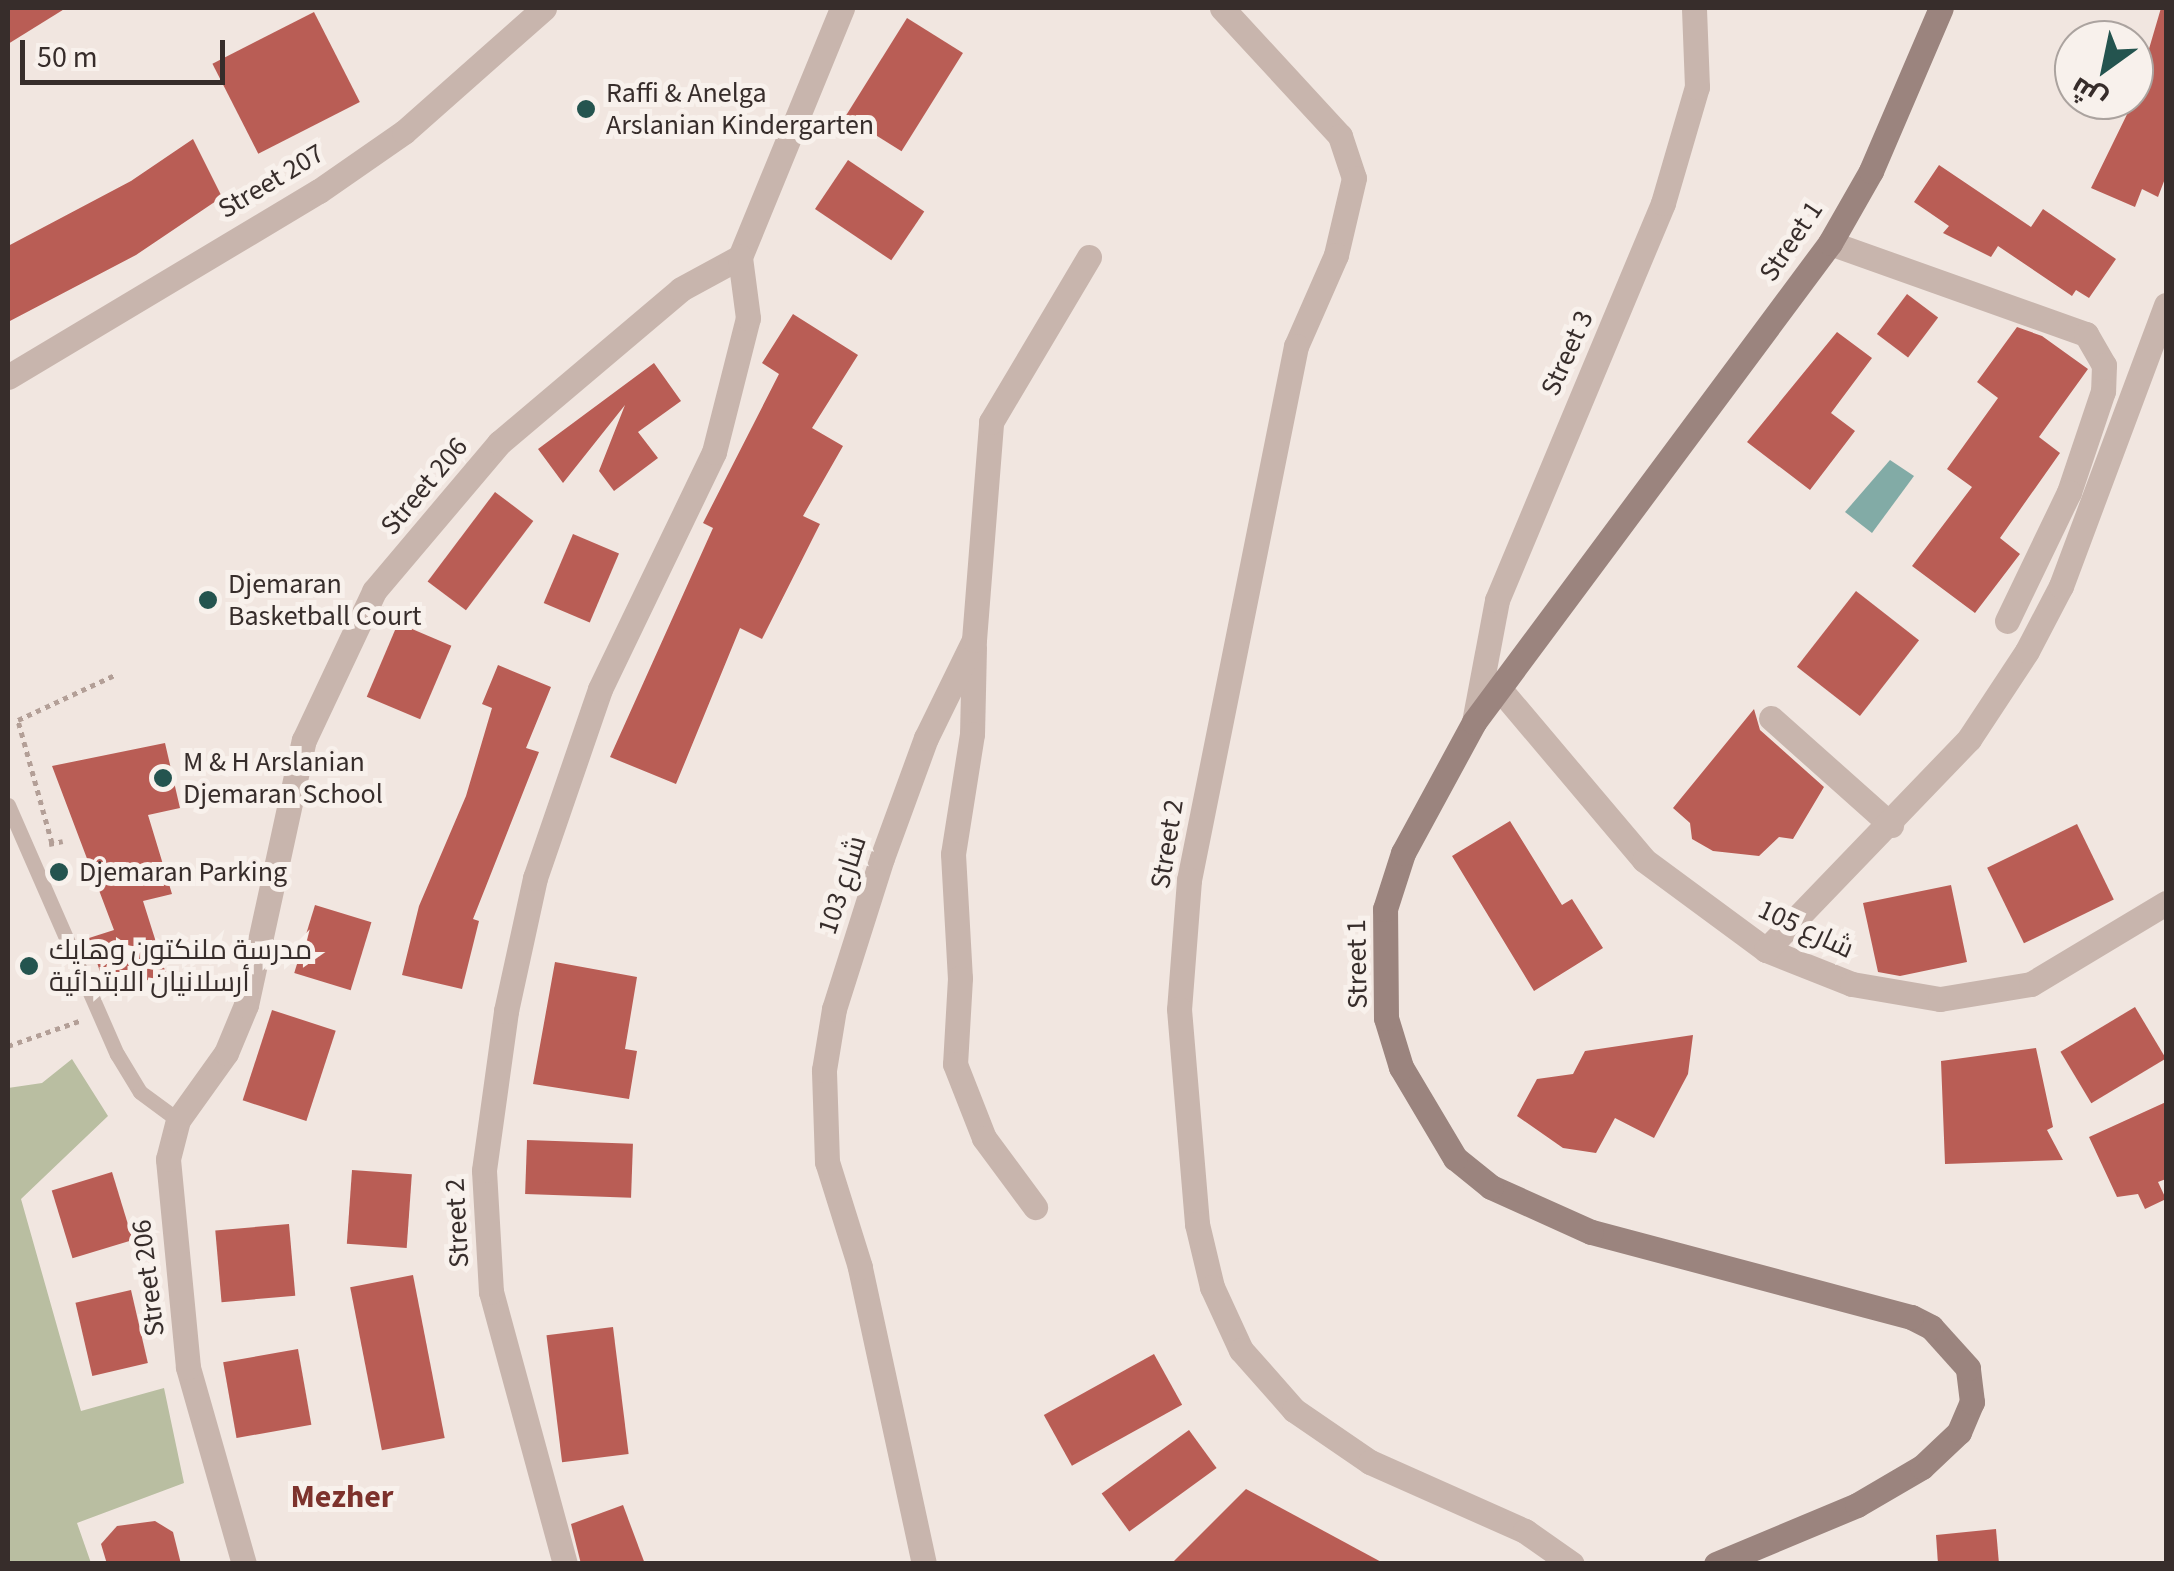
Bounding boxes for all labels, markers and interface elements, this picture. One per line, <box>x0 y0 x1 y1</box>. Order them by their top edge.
scale bar <box>25 20 230 82</box>
north arrow <box>2054 20 2154 120</box>
text: 50 m <box>37 36 98 79</box>
text: ش <box>2063 67 2115 120</box>
place label: Raffi & Anelga Arslanian Kindergarten <box>606 76 874 142</box>
marker: Raffi & Anelga Arslanian Kindergarten <box>575 98 597 120</box>
street label: Street 207 <box>212 136 330 226</box>
street label: Street 1 <box>1752 194 1830 288</box>
street label: Street 3 <box>1533 305 1601 401</box>
street label: Street 206 <box>373 430 475 542</box>
place label: Djemaran Basketball Court <box>228 567 421 633</box>
marker: Djemaran Basketball Court <box>197 589 219 611</box>
place label: M & H Arslanian Djemaran School <box>183 745 383 811</box>
marker: M & H Arslanian Djemaran School <box>152 767 174 789</box>
street label: Street 2 <box>1143 797 1191 891</box>
street label: شارع 103 <box>810 832 874 938</box>
place label: Djemaran Parking <box>79 855 287 889</box>
marker: Djemaran Parking <box>48 861 70 883</box>
street label: شارع 105 <box>1753 892 1859 966</box>
street label: Street 1 <box>1339 919 1375 1009</box>
place label: مدرسة ملنكتون وهايك أرسلانيان الابتدائية <box>49 933 312 999</box>
marker: مدرسة ملنكتون وهايك أرسلانيان الابتدائية <box>18 955 40 977</box>
street label: Street 2 <box>438 1177 476 1269</box>
street label: Street 206 <box>124 1218 172 1338</box>
district label: Mezher <box>290 1478 394 1516</box>

